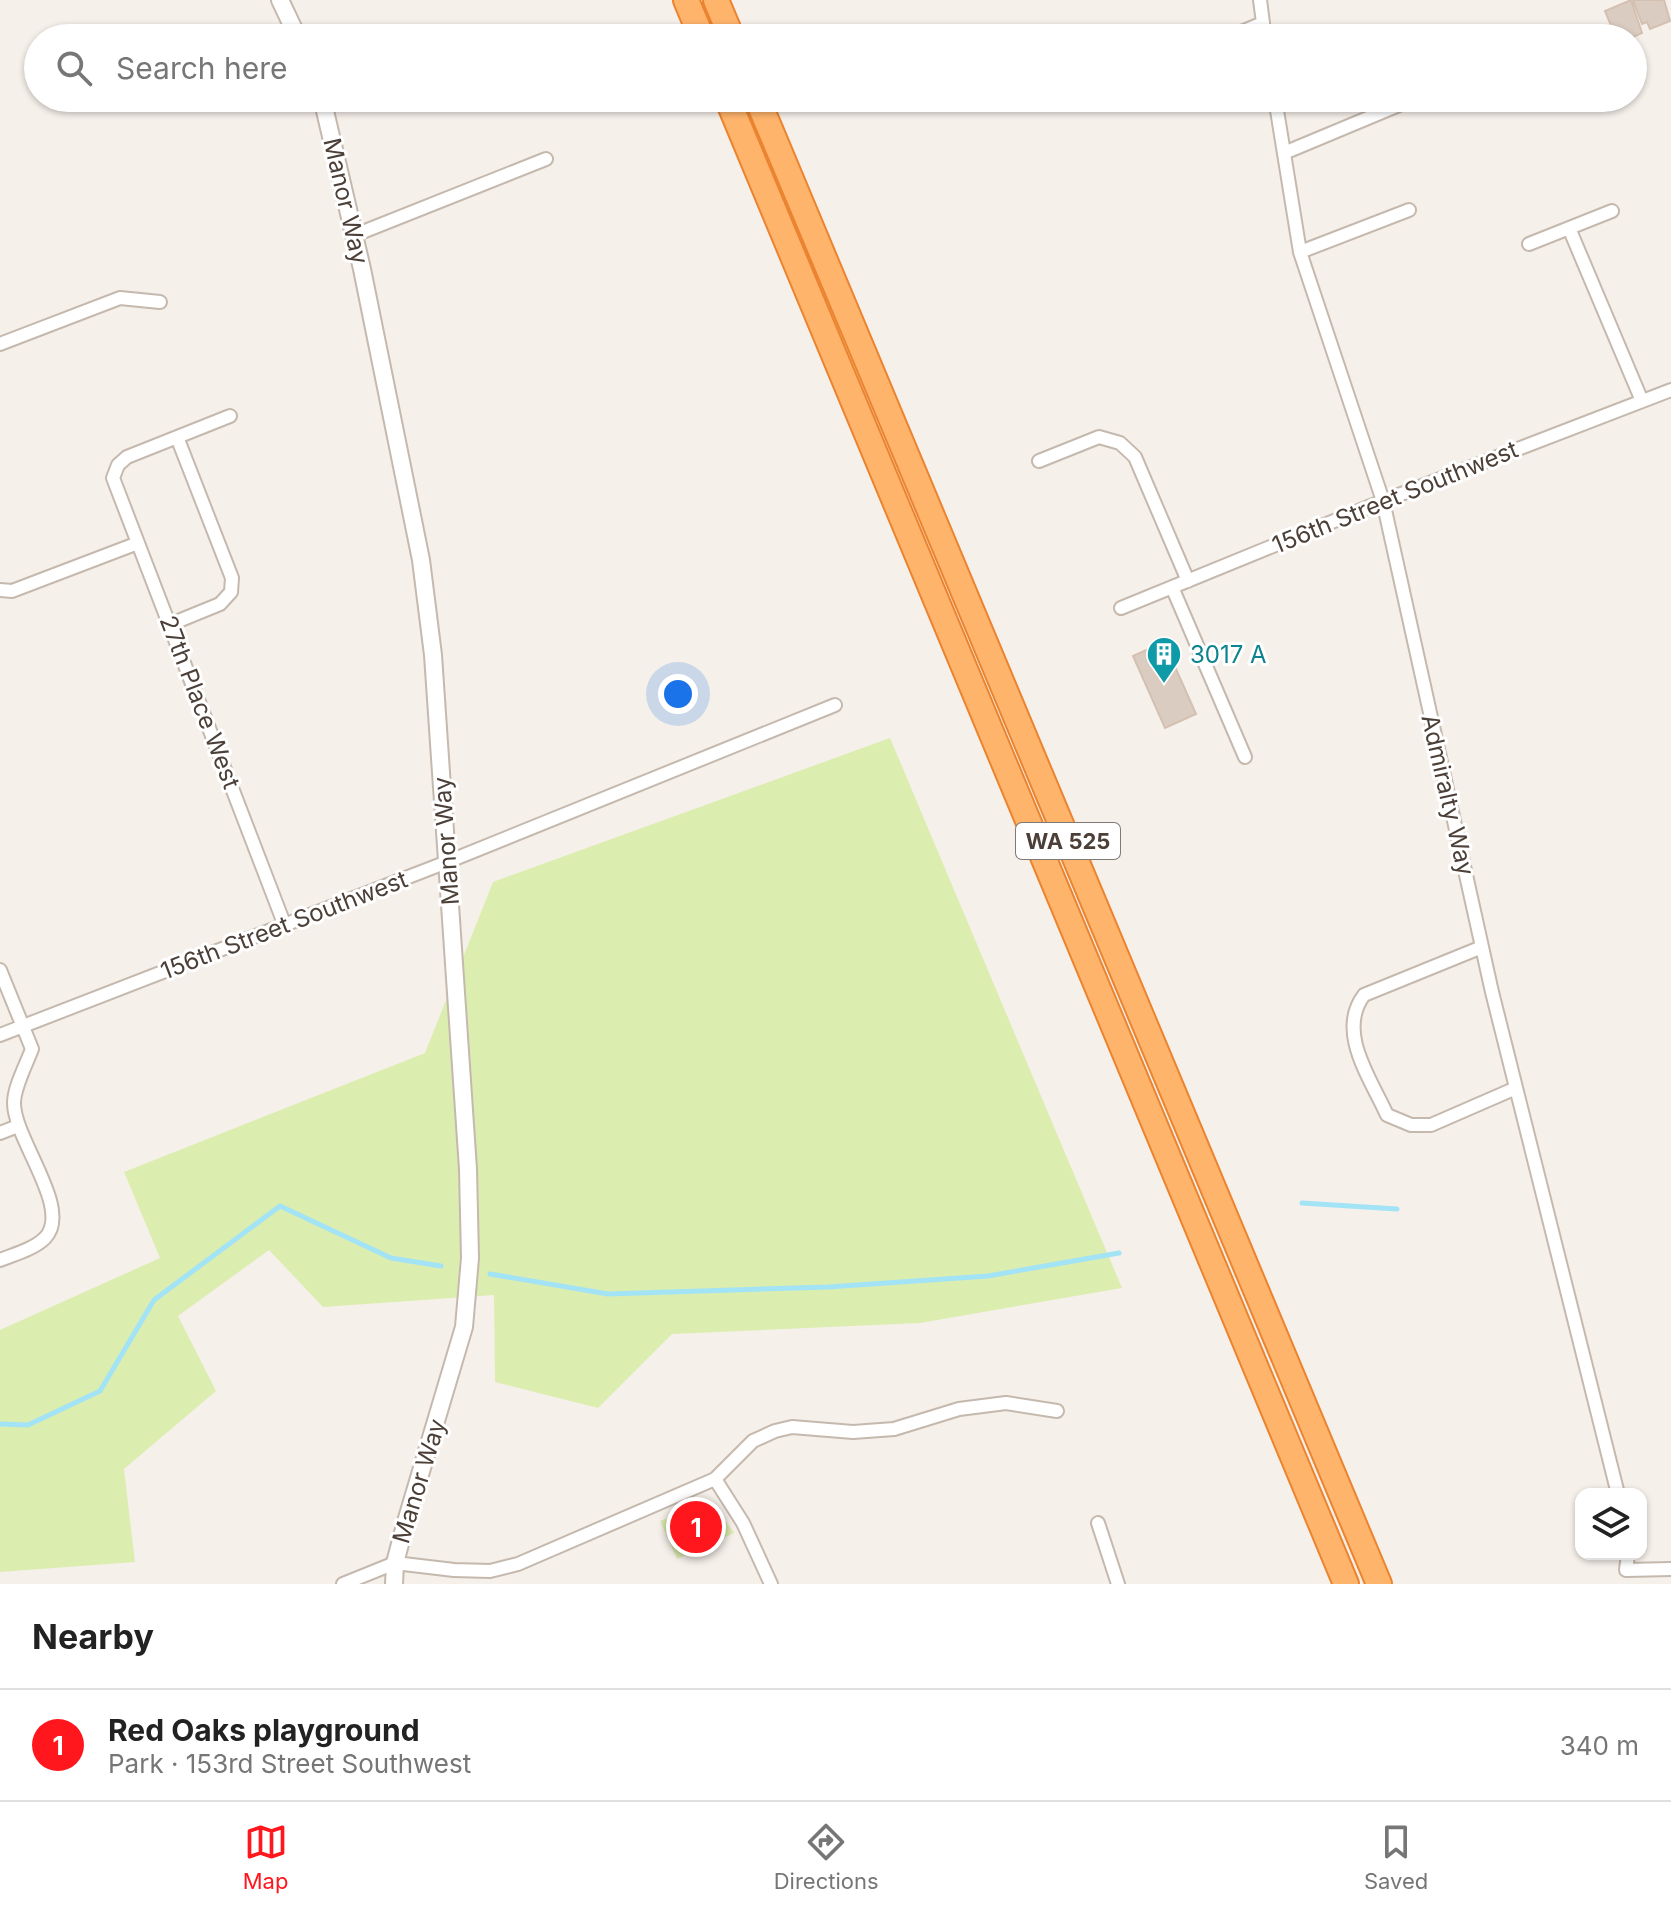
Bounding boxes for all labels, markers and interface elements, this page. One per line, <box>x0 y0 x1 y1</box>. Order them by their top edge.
search box <box>24 24 1647 112</box>
icon: search <box>52 46 96 90</box>
text: Search here <box>116 50 288 86</box>
street label: Manor Way <box>317 135 375 267</box>
street label: 156th Street Southwest <box>1268 434 1522 560</box>
street label: 27th Place West <box>154 611 246 793</box>
building icon: 3017 A <box>1145 635 1183 685</box>
place label: 3017 A <box>1190 640 1267 669</box>
your location <box>658 674 698 714</box>
street label: Admiralty Way <box>1415 712 1481 878</box>
street label: Manor Way <box>427 776 465 906</box>
road number: WA 525 <box>1016 823 1120 859</box>
street label: 156th Street Southwest <box>156 864 412 986</box>
street label: Manor Way <box>386 1415 452 1547</box>
map controls <box>1575 1488 1647 1560</box>
button: layers <box>1575 1488 1647 1560</box>
pin: 1 <box>670 1497 722 1557</box>
text: Nearby <box>32 1616 154 1657</box>
text: Red Oaks playground <box>108 1712 420 1748</box>
text: 1 <box>52 1730 64 1761</box>
text: 340 m <box>1560 1730 1639 1761</box>
text: Park · 153rd Street Southwest <box>108 1748 471 1779</box>
tab: Map <box>243 1820 288 1894</box>
tab: Directions <box>774 1820 879 1894</box>
tab: Saved <box>1364 1820 1428 1894</box>

